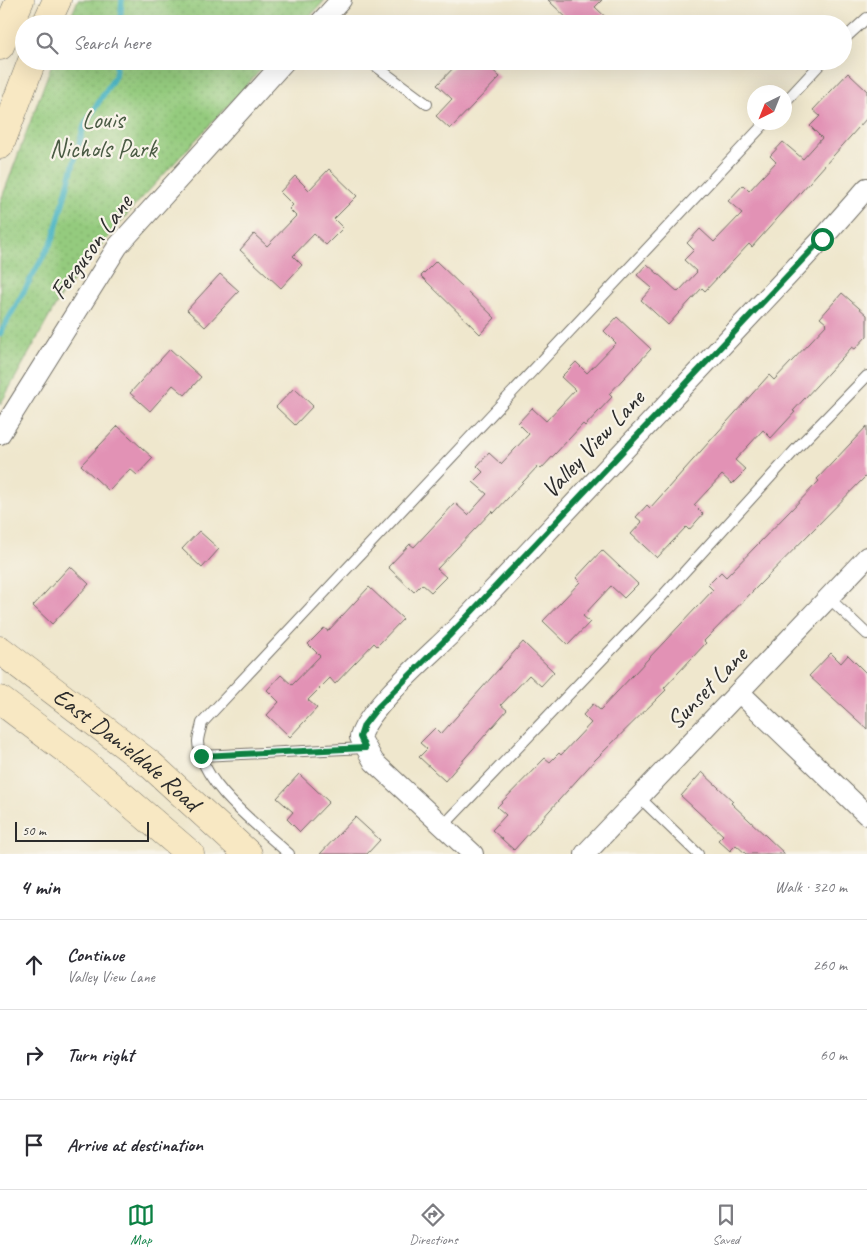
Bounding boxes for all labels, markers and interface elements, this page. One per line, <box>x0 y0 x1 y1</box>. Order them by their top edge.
search box <box>15 15 852 70</box>
icon: search <box>33 29 61 57</box>
text: Search here <box>73 31 150 55</box>
north arrow <box>747 85 792 130</box>
park label: Louis Nichols Park <box>50 104 158 165</box>
street label: Ferguson Lane <box>42 187 141 306</box>
route start <box>811 228 834 251</box>
street label: Valley View Lane <box>535 382 653 505</box>
street label: Sunset Lane <box>660 638 756 736</box>
street label: East Danieldale Road <box>47 680 210 821</box>
route end <box>190 745 213 768</box>
scale bar <box>15 819 149 842</box>
text: 50 m <box>22 822 46 839</box>
text: 4 min <box>20 874 60 900</box>
text: Walk · 320 m <box>775 877 847 897</box>
text: Continue <box>67 943 124 967</box>
icon: ahead <box>20 951 48 979</box>
text: 260 m <box>813 955 847 975</box>
text: Valley View Lane <box>67 967 155 987</box>
icon: right <box>20 1041 48 1069</box>
text: Turn right <box>67 1043 134 1067</box>
text: 60 m <box>820 1045 847 1065</box>
icon: arrive <box>20 1131 48 1159</box>
text: Arrive at destination <box>67 1133 203 1157</box>
tab: Map <box>127 1201 155 1248</box>
tab: Directions <box>409 1201 458 1248</box>
tab: Saved <box>712 1201 740 1248</box>

